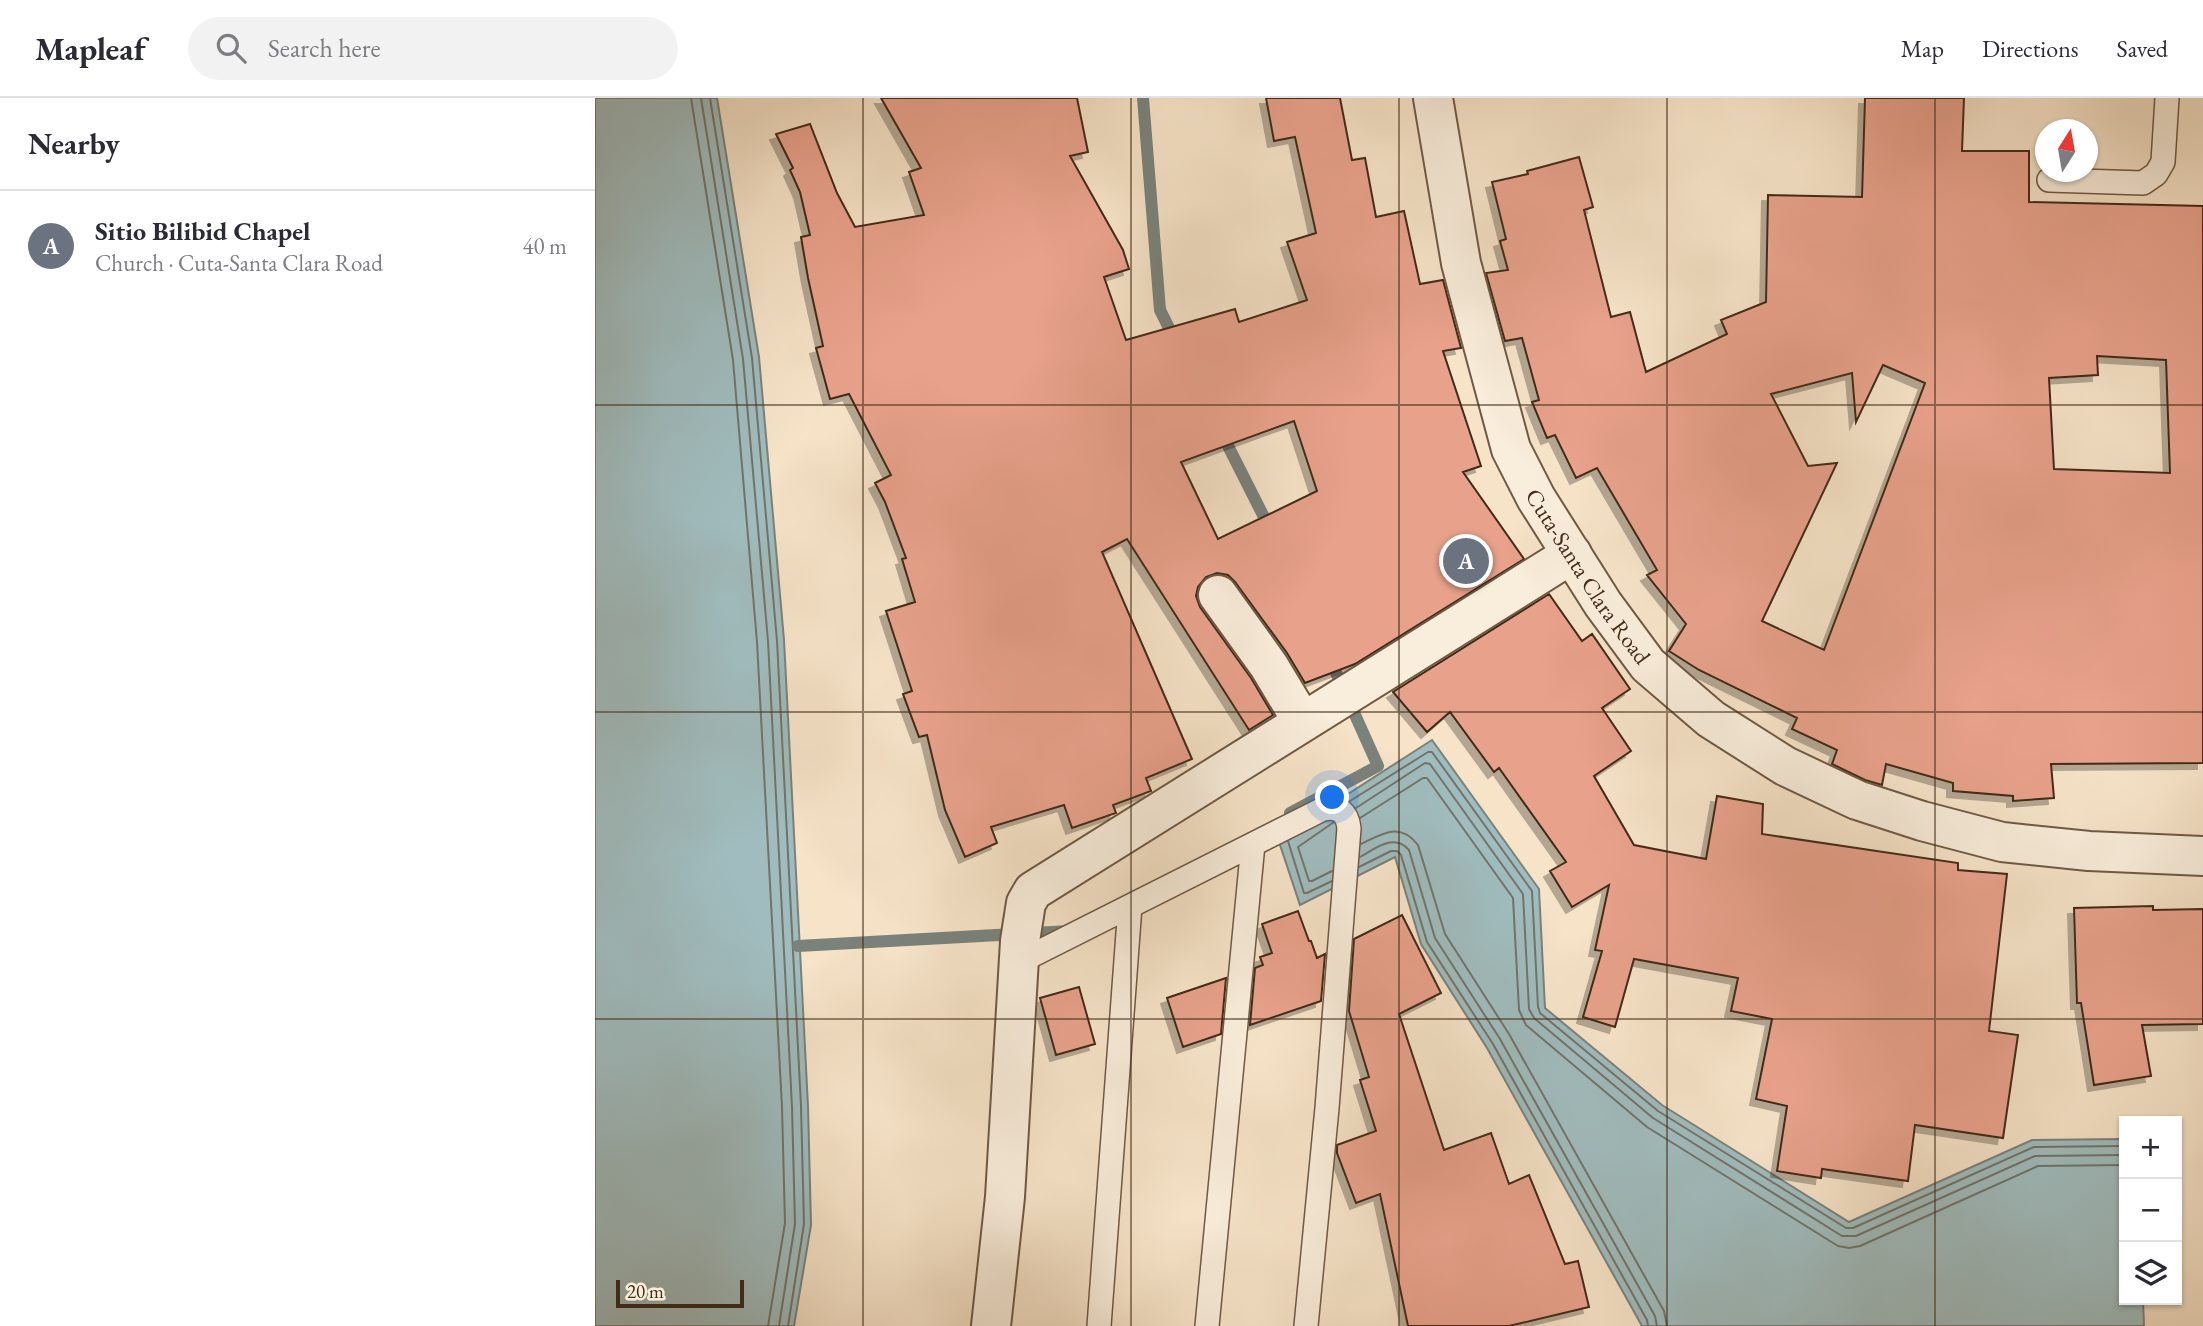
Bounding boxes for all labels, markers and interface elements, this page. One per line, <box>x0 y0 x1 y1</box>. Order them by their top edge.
search box <box>188 17 678 80</box>
text: Mapleaf <box>35 27 146 70</box>
icon: search <box>212 29 250 67</box>
text: Search here <box>268 31 381 65</box>
text: Map <box>1901 33 1944 64</box>
text: Directions <box>1982 33 2079 64</box>
text: Saved <box>2117 33 2168 64</box>
north arrow <box>2035 119 2098 182</box>
text: Nearby <box>28 124 120 163</box>
text: Sitio Bilibid Chapel <box>95 214 310 248</box>
text: A <box>43 231 59 261</box>
text: 40 m <box>522 231 567 261</box>
text: Church · Cuta-Santa Clara Road <box>95 248 383 278</box>
street label: Cuta-Santa Clara Road <box>1519 484 1658 670</box>
pin: A <box>1443 535 1489 587</box>
your location <box>1315 780 1349 814</box>
map controls <box>2119 1116 2182 1305</box>
button: + <box>2119 1116 2182 1179</box>
button: − <box>2119 1179 2182 1242</box>
button: layers <box>2119 1242 2182 1305</box>
scale bar <box>616 1277 744 1309</box>
text: 20 m <box>627 1279 664 1304</box>

